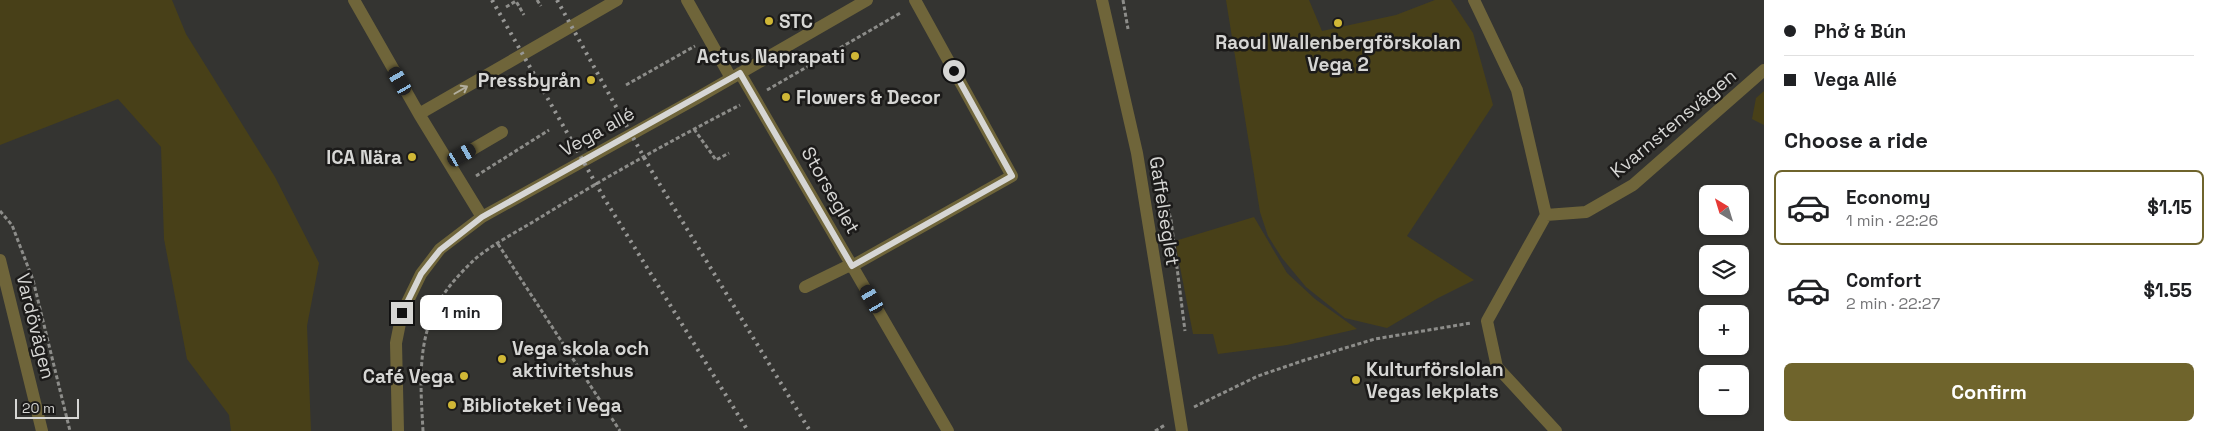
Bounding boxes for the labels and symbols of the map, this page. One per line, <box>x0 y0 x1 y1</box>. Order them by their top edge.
place label: STC <box>779 9 813 34</box>
marker: STC <box>763 15 775 27</box>
marker: Raoul Wallenbergförskolan Vega 2 <box>1332 17 1344 29</box>
place label: Raoul Wallenbergförskolan Vega 2 <box>1215 30 1461 77</box>
place label: Actus Naprapati <box>697 44 845 69</box>
marker: Actus Naprapati <box>849 50 861 62</box>
route start <box>943 60 965 82</box>
street label: Kvarnstensvägen <box>1605 63 1742 183</box>
car <box>386 64 413 98</box>
place label: Pressbyrån <box>478 68 581 93</box>
marker: Pressbyrån <box>585 74 597 86</box>
one-way arrow <box>453 84 467 94</box>
place label: Flowers & Decor <box>796 85 941 110</box>
marker: Flowers & Decor <box>780 91 792 103</box>
street label: Vega allé <box>555 101 639 162</box>
car <box>445 141 478 169</box>
street label: Storseglet <box>796 142 866 238</box>
place label: ICA Nära <box>326 145 402 170</box>
marker: ICA Nära <box>406 151 418 163</box>
street label: Gaffelseglet <box>1144 155 1185 268</box>
north arrow <box>1699 185 1749 235</box>
street label: Vardövägen <box>10 271 61 382</box>
car <box>858 282 885 316</box>
callout: 1 min <box>420 296 502 330</box>
route end <box>391 302 413 324</box>
place label: Vega skola och aktivitetshus <box>512 336 649 383</box>
marker: Vega skola och aktivitetshus <box>496 353 508 365</box>
place label: Kulturförslolan Vegas lekplats <box>1366 357 1504 404</box>
place label: Café Vega <box>363 364 454 389</box>
marker: Café Vega <box>458 370 470 382</box>
marker: Kulturförslolan Vegas lekplats <box>1350 374 1362 386</box>
place label: Biblioteket i Vega <box>462 393 622 418</box>
scale bar <box>15 396 79 419</box>
marker: Biblioteket i Vega <box>446 399 458 411</box>

